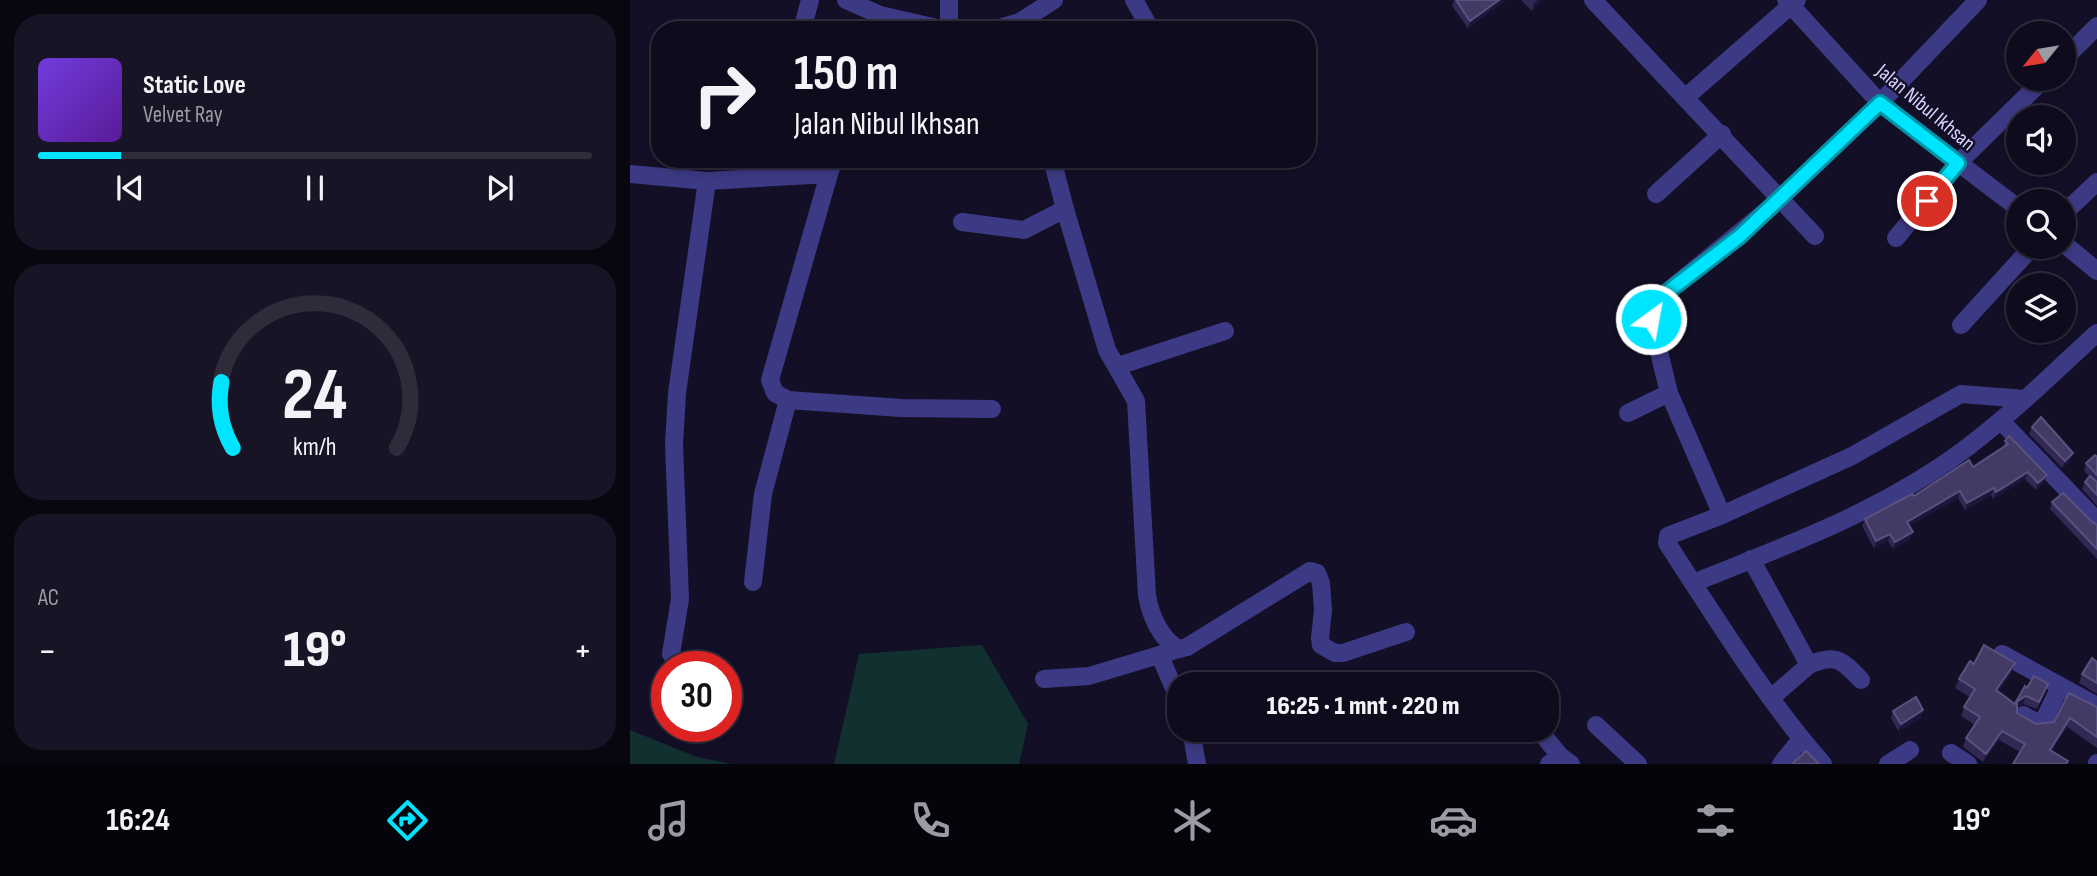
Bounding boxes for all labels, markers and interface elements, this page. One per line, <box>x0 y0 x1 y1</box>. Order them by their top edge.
north arrow <box>2006 21 2076 91</box>
map controls <box>2006 21 2076 343</box>
text: 150 m <box>794 45 898 104</box>
icon: right <box>679 49 770 140</box>
street label: Jalan Nibul Ikhsan <box>1870 58 1980 156</box>
text: Static Love <box>143 70 246 101</box>
text: Velvet Ray <box>143 101 223 129</box>
text: Jalan Nibul Ikhsan <box>794 105 980 144</box>
button: sound <box>2006 105 2076 175</box>
icon: previous <box>111 169 149 207</box>
icon: pause <box>296 169 334 207</box>
icon: next <box>481 169 519 207</box>
pin <box>1897 171 1957 231</box>
icon: arrive <box>1908 182 1946 220</box>
button: search <box>2006 189 2076 259</box>
button: layers <box>2006 273 2076 343</box>
position arrow <box>1614 282 1688 356</box>
text: 24 <box>282 352 348 440</box>
text: km/h <box>293 432 337 463</box>
text: AC <box>38 584 59 612</box>
text: 19° <box>283 619 347 682</box>
text: − <box>38 629 57 674</box>
text: + <box>573 629 592 674</box>
speed limit sign: 30 <box>651 651 742 742</box>
text: 16:25 · 1 mnt · 220 m <box>1267 691 1459 722</box>
icon: directions <box>383 796 432 845</box>
icon: music <box>644 796 693 845</box>
icon: phone <box>906 796 955 845</box>
icon: climate <box>1168 796 1217 845</box>
icon: car <box>1429 796 1478 845</box>
icon: filters <box>1691 796 1740 845</box>
text: 16:24 <box>106 801 170 840</box>
text: 19° <box>1953 801 1991 840</box>

